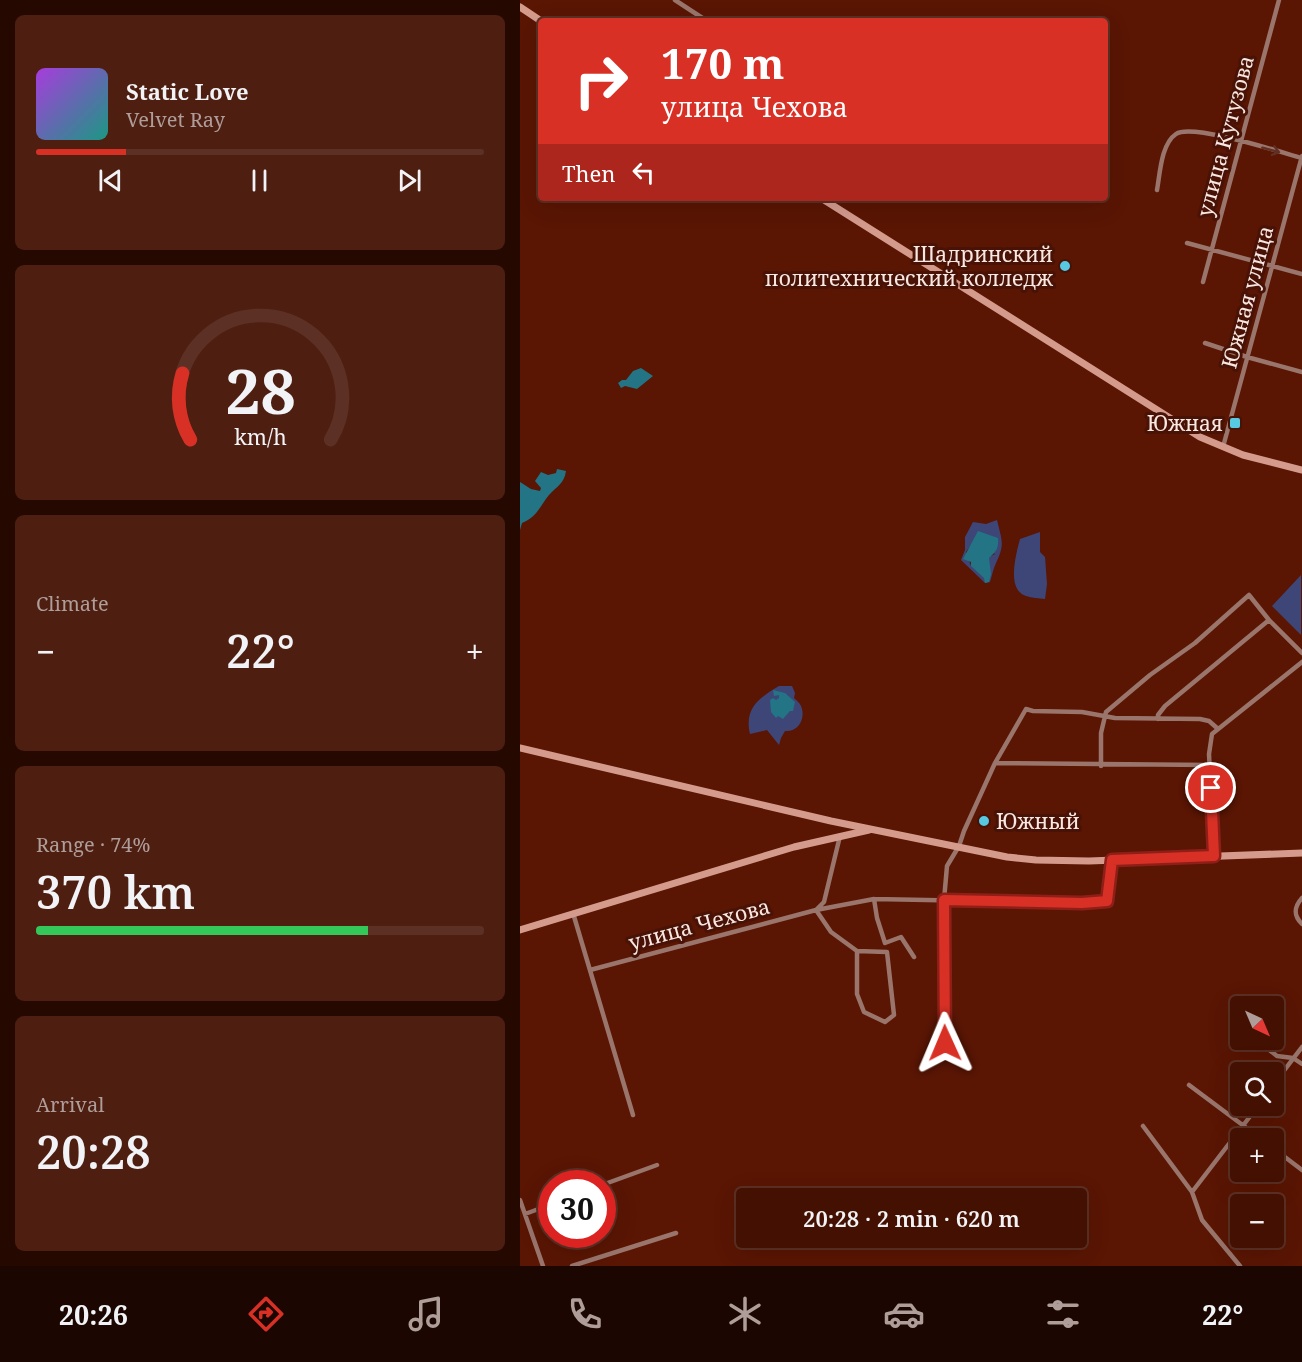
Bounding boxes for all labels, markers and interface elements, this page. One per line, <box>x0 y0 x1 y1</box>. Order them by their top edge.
text: 170 m <box>661 34 785 91</box>
icon: right <box>562 42 640 120</box>
street label: улица Кутузова <box>1190 52 1260 220</box>
text: Static Love <box>126 76 249 106</box>
text: улица Чехова <box>661 88 848 125</box>
text: Velvet Ray <box>126 106 225 133</box>
one-way arrow <box>1261 144 1280 156</box>
icon: left <box>627 156 660 189</box>
text: Then <box>562 158 615 188</box>
icon: previous <box>94 164 127 197</box>
icon: pause <box>243 164 276 197</box>
icon: next <box>393 164 426 197</box>
street label: Южная улица <box>1215 223 1279 371</box>
place label: Шадринский политехнический колледж <box>765 240 1053 292</box>
marker: Шадринский политехнический колледж <box>1058 259 1072 273</box>
text: 28 <box>225 347 295 432</box>
place label: Южная <box>1147 409 1223 437</box>
marker: Южная <box>1228 416 1242 430</box>
text: km/h <box>234 422 287 451</box>
text: Climate <box>36 590 109 617</box>
text: 22° <box>226 620 295 681</box>
text: − <box>36 629 55 674</box>
text: + <box>466 629 484 674</box>
pin <box>1185 762 1236 813</box>
icon: arrive <box>1194 771 1227 804</box>
place label: Южный <box>996 807 1080 835</box>
marker: Южный <box>977 814 991 828</box>
text: Range · 74% <box>36 831 150 858</box>
text: 370 km <box>36 861 195 922</box>
street label: улица Чехова <box>625 892 773 956</box>
north arrow <box>1230 996 1284 1050</box>
map controls <box>1230 996 1284 1248</box>
position arrow <box>913 1011 977 1075</box>
button: search <box>1230 1062 1284 1116</box>
text: Arrival <box>36 1091 104 1118</box>
text: 20:28 <box>36 1121 151 1182</box>
button: + <box>1230 1128 1284 1182</box>
speed limit sign: 30 <box>538 1170 616 1248</box>
button: − <box>1230 1194 1284 1248</box>
text: 20:28 · 2 min · 620 m <box>803 1203 1020 1233</box>
icon: directions <box>245 1293 287 1335</box>
icon: music <box>405 1293 447 1335</box>
icon: phone <box>564 1293 606 1335</box>
icon: climate <box>724 1293 766 1335</box>
icon: car <box>883 1293 925 1335</box>
icon: filters <box>1042 1293 1084 1335</box>
text: 20:26 <box>59 1296 128 1333</box>
text: 22° <box>1202 1296 1243 1333</box>

